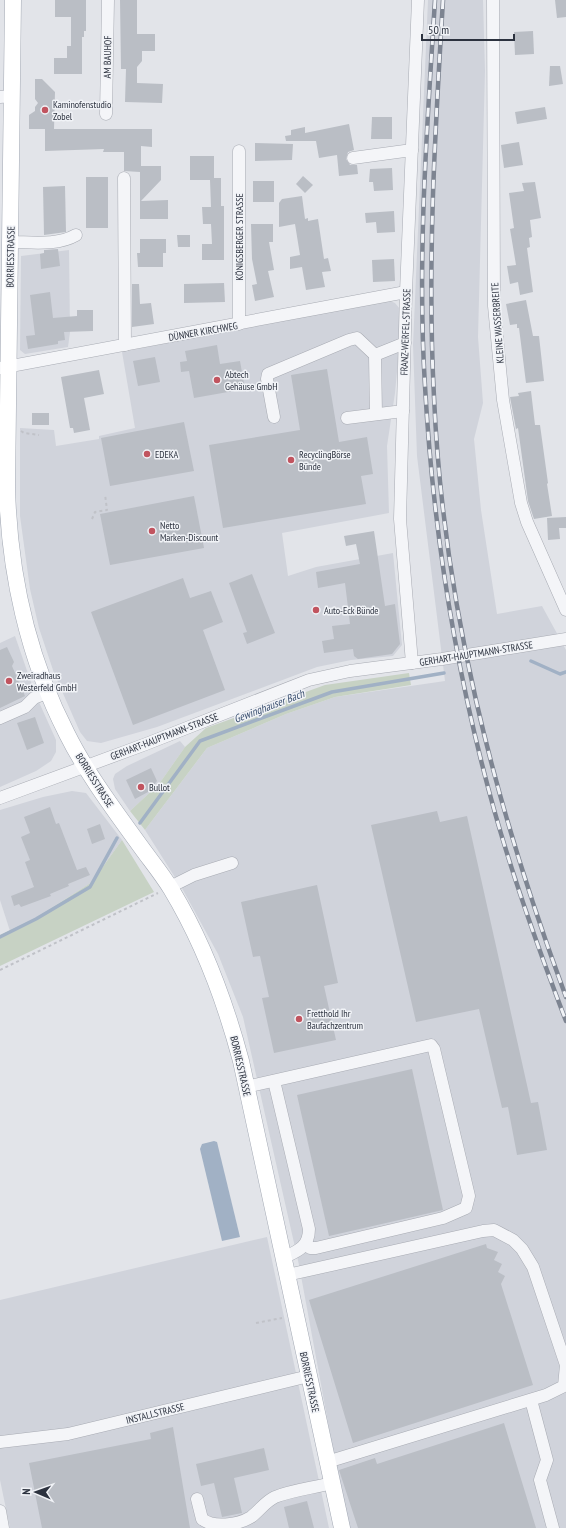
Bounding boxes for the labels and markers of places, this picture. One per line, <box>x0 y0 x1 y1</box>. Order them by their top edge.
place label: Kaminofenstudio Zobel <box>53 98 111 123</box>
marker: Kaminofenstudio Zobel <box>40 105 50 115</box>
place label: Abtech Gehäuse GmbH <box>225 368 278 393</box>
marker: Abtech Gehäuse GmbH <box>212 375 222 385</box>
place label: EDEKA <box>155 448 179 461</box>
place label: RecyclingBörse Bünde <box>299 448 351 473</box>
marker: EDEKA <box>142 449 152 459</box>
marker: RecyclingBörse Bünde <box>286 455 296 465</box>
place label: Netto Marken-Discount <box>160 519 219 544</box>
marker: Netto Marken-Discount <box>147 526 157 536</box>
place label: Auto-Eck Bünde <box>324 604 378 617</box>
marker: Auto-Eck Bünde <box>311 605 321 615</box>
place label: Zweiradhaus Westerfeld GmbH <box>17 669 77 694</box>
marker: Zweiradhaus Westerfeld GmbH <box>4 676 14 686</box>
place label: Bullot <box>149 781 170 794</box>
marker: Bullot <box>136 782 146 792</box>
place label: Fretthold Ihr Baufachzentrum <box>307 1007 363 1032</box>
marker: Fretthold Ihr Baufachzentrum <box>294 1014 304 1024</box>

